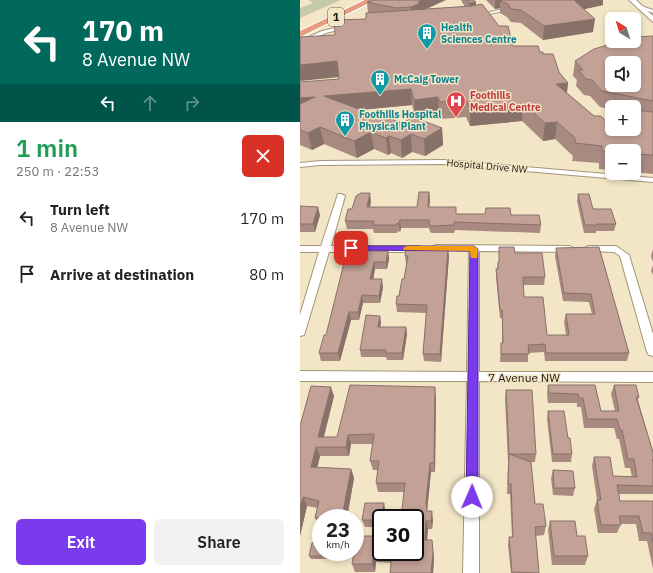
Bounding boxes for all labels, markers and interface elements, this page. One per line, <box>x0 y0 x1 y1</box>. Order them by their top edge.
road number: 1 <box>328 8 344 26</box>
text: 170 m <box>82 12 164 49</box>
north arrow <box>605 12 641 48</box>
map controls <box>605 12 641 180</box>
icon: left <box>16 16 68 68</box>
place label: Health Sciences Centre <box>441 21 517 46</box>
building icon: Health Sciences Centre <box>416 22 438 50</box>
text: 8 Avenue NW <box>82 48 190 71</box>
button: sound <box>605 56 641 92</box>
building icon: McCaig Tower <box>369 68 391 96</box>
place label: McCaig Tower <box>394 73 459 86</box>
place label: Foothills Medical Centre <box>470 89 541 114</box>
hospital icon: Foothills Medical Centre <box>445 90 467 118</box>
icon: left <box>97 92 119 114</box>
icon: ahead <box>139 92 161 114</box>
icon: right <box>181 92 203 114</box>
button: + <box>605 100 641 136</box>
place label: Foothills Hospital Physical Plant <box>359 108 441 133</box>
building icon: Foothills Hospital Physical Plant <box>334 109 356 137</box>
text: 1 min <box>16 132 78 164</box>
button: close <box>242 135 284 177</box>
button: − <box>605 144 641 180</box>
street label: Hospital Drive NW <box>446 156 528 176</box>
text: 250 m · 22:53 <box>16 163 99 180</box>
text: Turn left <box>50 200 110 219</box>
icon: left <box>16 207 38 229</box>
text: 170 m <box>240 209 284 228</box>
text: 8 Avenue NW <box>50 219 128 236</box>
pin <box>334 231 368 265</box>
icon: arrive <box>340 237 362 259</box>
icon: arrive <box>16 263 38 285</box>
text: Arrive at destination <box>50 265 194 284</box>
text: 80 m <box>249 265 284 284</box>
street label: 7 Avenue NW <box>488 370 560 385</box>
position arrow <box>451 476 493 518</box>
speed limit sign: 30 <box>372 509 424 561</box>
text: 23 <box>326 516 350 543</box>
button: Exit <box>16 519 146 565</box>
button: Share <box>154 519 284 565</box>
text: km/h <box>326 538 350 551</box>

